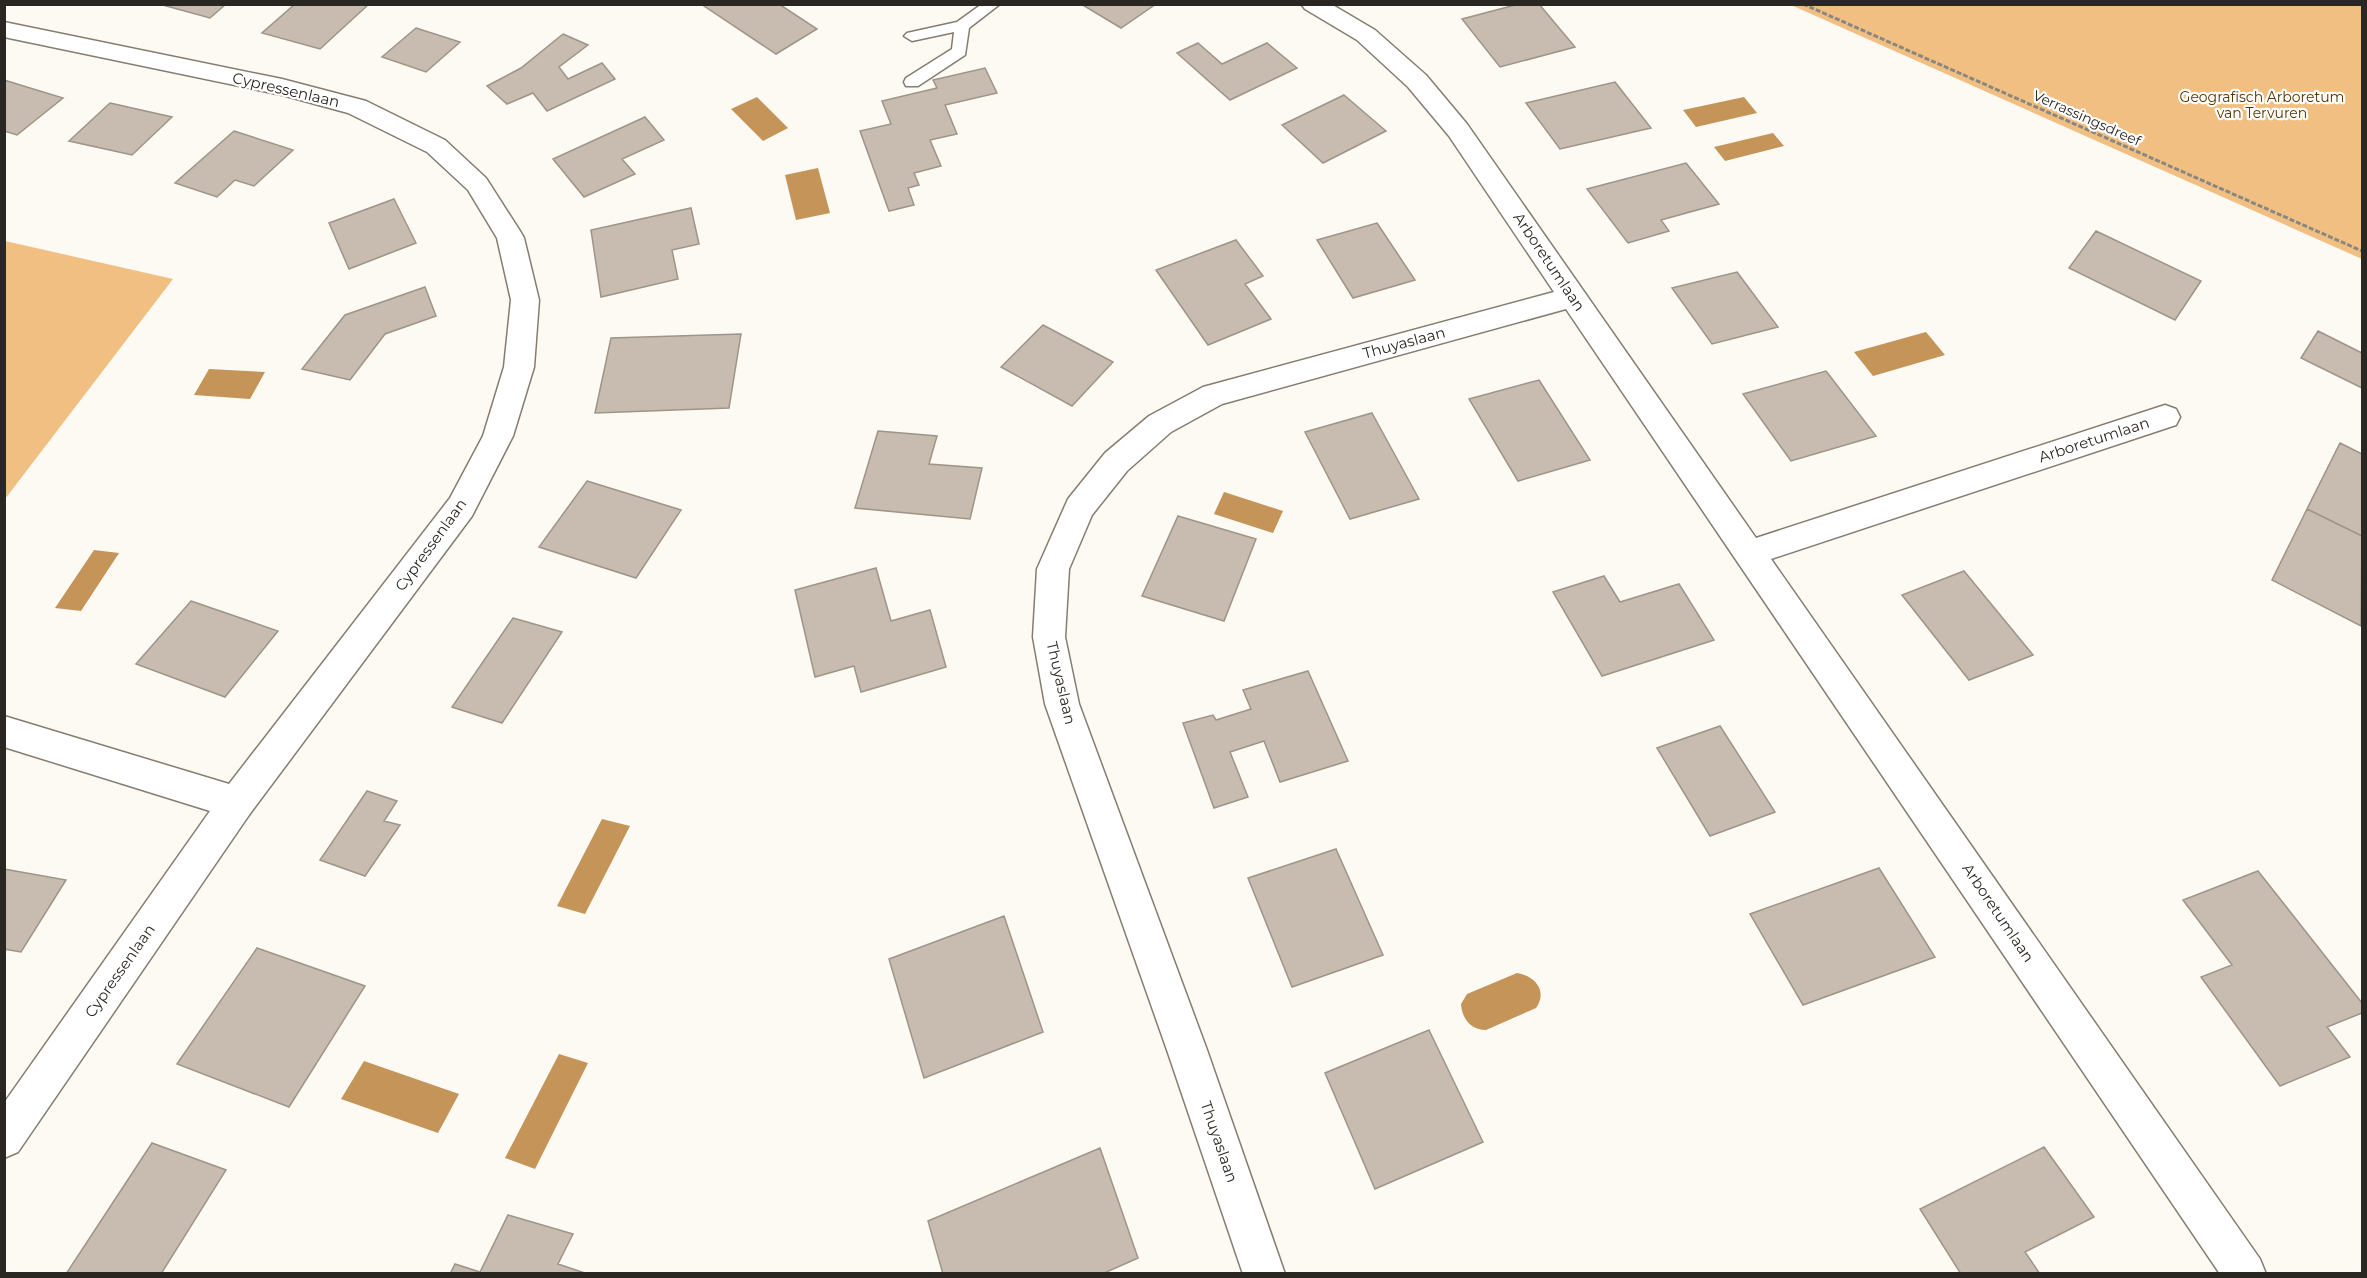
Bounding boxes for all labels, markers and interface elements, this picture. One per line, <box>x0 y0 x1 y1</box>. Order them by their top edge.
street label: Cypressenlaan <box>231 68 342 111</box>
street label: Verrassingsdreef <box>2030 86 2145 150</box>
park label: Geografisch Arboretum van Tervuren <box>2180 88 2344 122</box>
street label: Arboretumlaan <box>1509 209 1589 315</box>
street label: Thuyaslaan <box>1361 322 1447 363</box>
street label: Arboretumlaan <box>2036 413 2152 466</box>
street label: Cypressenlaan <box>391 495 470 595</box>
street label: Thuyaslaan <box>1043 640 1080 726</box>
street label: Arboretumlaan <box>1958 860 2038 966</box>
street label: Cypressenlaan <box>80 920 159 1021</box>
street label: Thuyaslaan <box>1197 1099 1242 1185</box>

